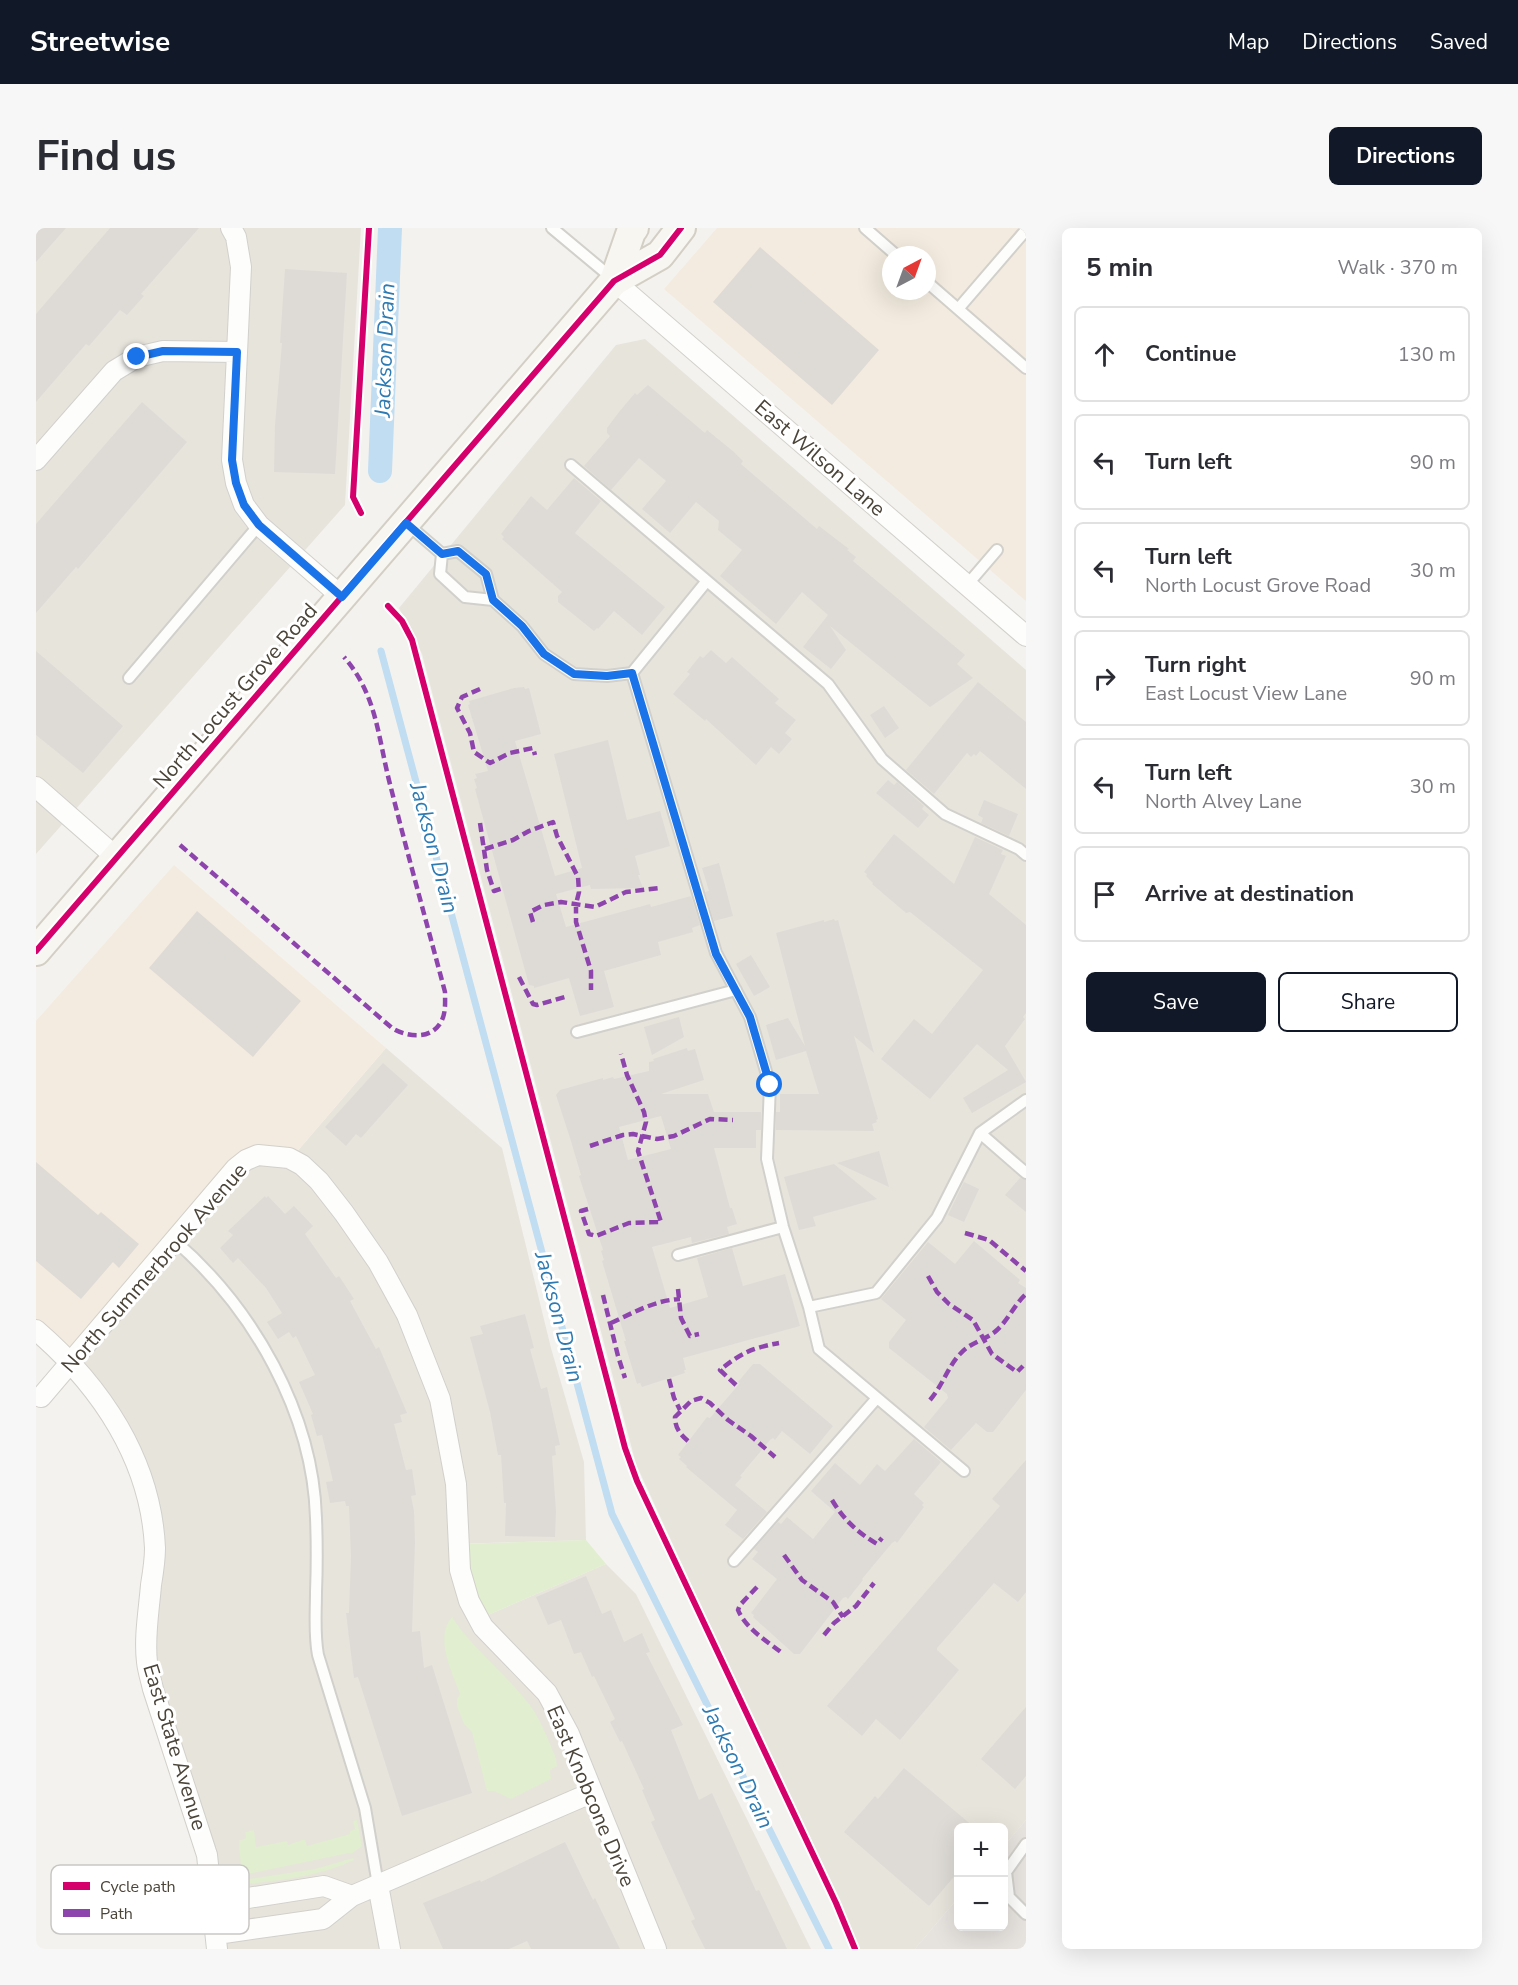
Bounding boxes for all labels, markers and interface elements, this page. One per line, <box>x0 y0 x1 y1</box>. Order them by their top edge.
text: Streetwise <box>30 23 170 61</box>
text: Map <box>1228 28 1269 56</box>
text: Directions <box>1302 28 1397 56</box>
text: Saved <box>1430 28 1488 56</box>
button: Directions <box>1329 127 1482 185</box>
text: Find us <box>36 128 176 185</box>
north arrow <box>882 246 936 300</box>
text: 5 min <box>1086 250 1153 285</box>
text: Walk · 370 m <box>1338 254 1458 281</box>
water label: Jackson Drain <box>368 282 402 419</box>
icon: ahead <box>1088 338 1121 371</box>
text: Continue <box>1145 339 1236 369</box>
text: 130 m <box>1398 341 1456 368</box>
route end <box>123 343 149 369</box>
street label: East Wilson Lane <box>749 393 891 523</box>
icon: left <box>1088 446 1121 479</box>
text: Turn left <box>1145 447 1232 477</box>
text: 90 m <box>1410 449 1456 476</box>
text: Turn left <box>1145 542 1232 572</box>
icon: left <box>1088 554 1121 587</box>
text: 30 m <box>1410 557 1456 584</box>
text: North Locust Grove Road <box>1145 572 1371 599</box>
street label: North Locust Grove Road <box>147 597 323 795</box>
text: Turn right <box>1145 650 1246 680</box>
icon: right <box>1088 662 1121 695</box>
text: 90 m <box>1410 665 1456 692</box>
text: East Locust View Lane <box>1145 680 1347 707</box>
text: Turn left <box>1145 758 1232 788</box>
icon: left <box>1088 770 1121 803</box>
text: 30 m <box>1410 773 1456 800</box>
water label: Jackson Drain <box>402 778 466 917</box>
text: North Alvey Lane <box>1145 788 1302 815</box>
icon: arrive <box>1088 878 1121 911</box>
text: Arrive at destination <box>1145 879 1354 909</box>
button: Save <box>1086 972 1266 1032</box>
button: Share <box>1278 972 1458 1032</box>
route start <box>756 1071 782 1097</box>
street label: North Summerbrook Avenue <box>55 1157 253 1379</box>
water label: Jackson Drain <box>527 1247 591 1386</box>
street label: East State Avenue <box>136 1660 214 1834</box>
water label: Jackson Drain <box>695 1699 781 1834</box>
street label: East Knobcone Drive <box>540 1701 642 1891</box>
map controls <box>954 1823 1008 1931</box>
button: + <box>954 1823 1008 1877</box>
legend <box>51 1865 249 1934</box>
text: Cycle path <box>100 1876 176 1898</box>
button: − <box>954 1877 1008 1931</box>
text: Path <box>100 1903 133 1925</box>

